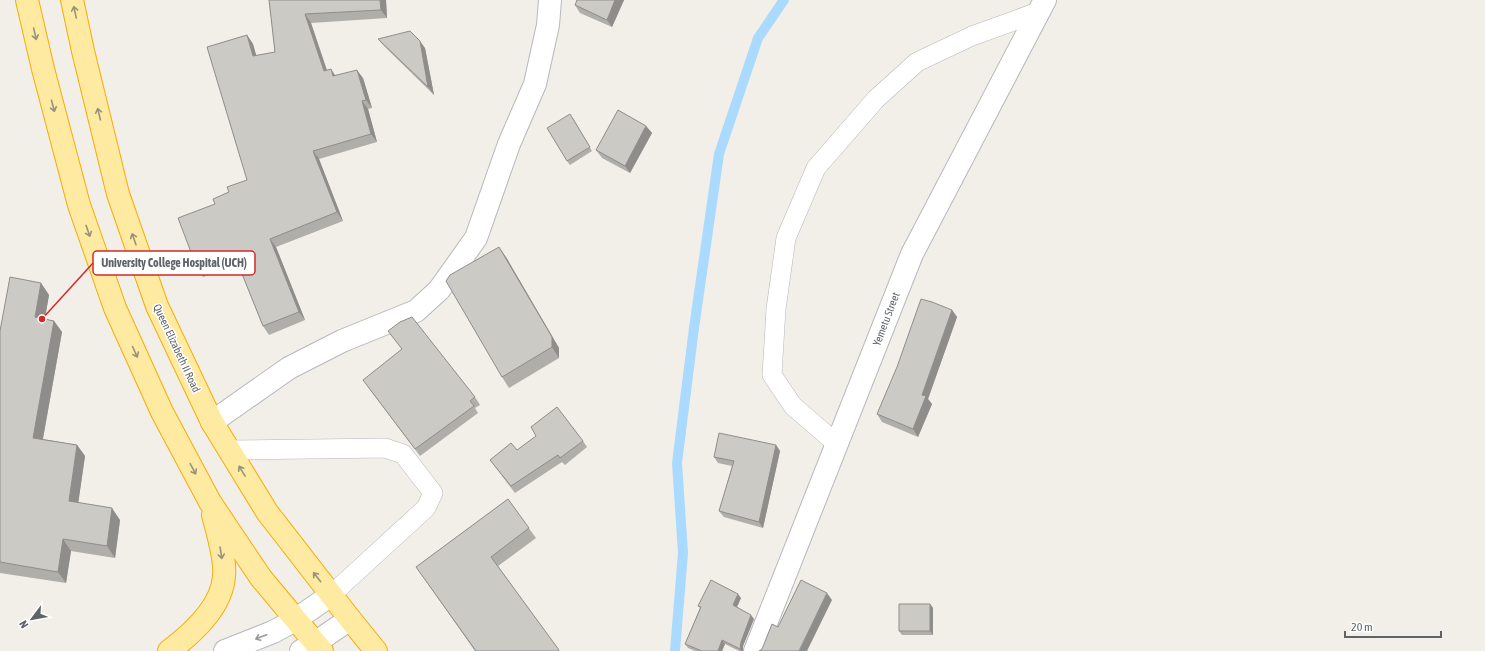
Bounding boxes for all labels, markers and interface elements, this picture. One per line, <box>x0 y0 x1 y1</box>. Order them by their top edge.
one-way arrow <box>70 5 78 18</box>
one-way arrow <box>32 27 39 40</box>
one-way arrow <box>50 100 57 113</box>
one-way arrow <box>94 108 102 121</box>
one-way arrow <box>85 225 93 237</box>
one-way arrow <box>130 233 137 246</box>
callout: University College Hospital (UCH) <box>93 251 255 275</box>
text: University College Hospital (UCH) <box>101 256 247 270</box>
street label: Yemetu Street <box>870 291 902 347</box>
street label: Queen Elizabeth II Road <box>151 302 203 394</box>
one-way arrow <box>132 346 139 358</box>
one-way arrow <box>189 463 197 475</box>
one-way arrow <box>237 465 245 477</box>
one-way arrow <box>218 546 226 559</box>
one-way arrow <box>313 571 321 582</box>
north arrow <box>12 599 52 639</box>
scale bar <box>1345 613 1441 639</box>
text: N <box>17 618 30 630</box>
text: 20 m <box>1351 620 1373 634</box>
one-way arrow <box>255 634 267 641</box>

